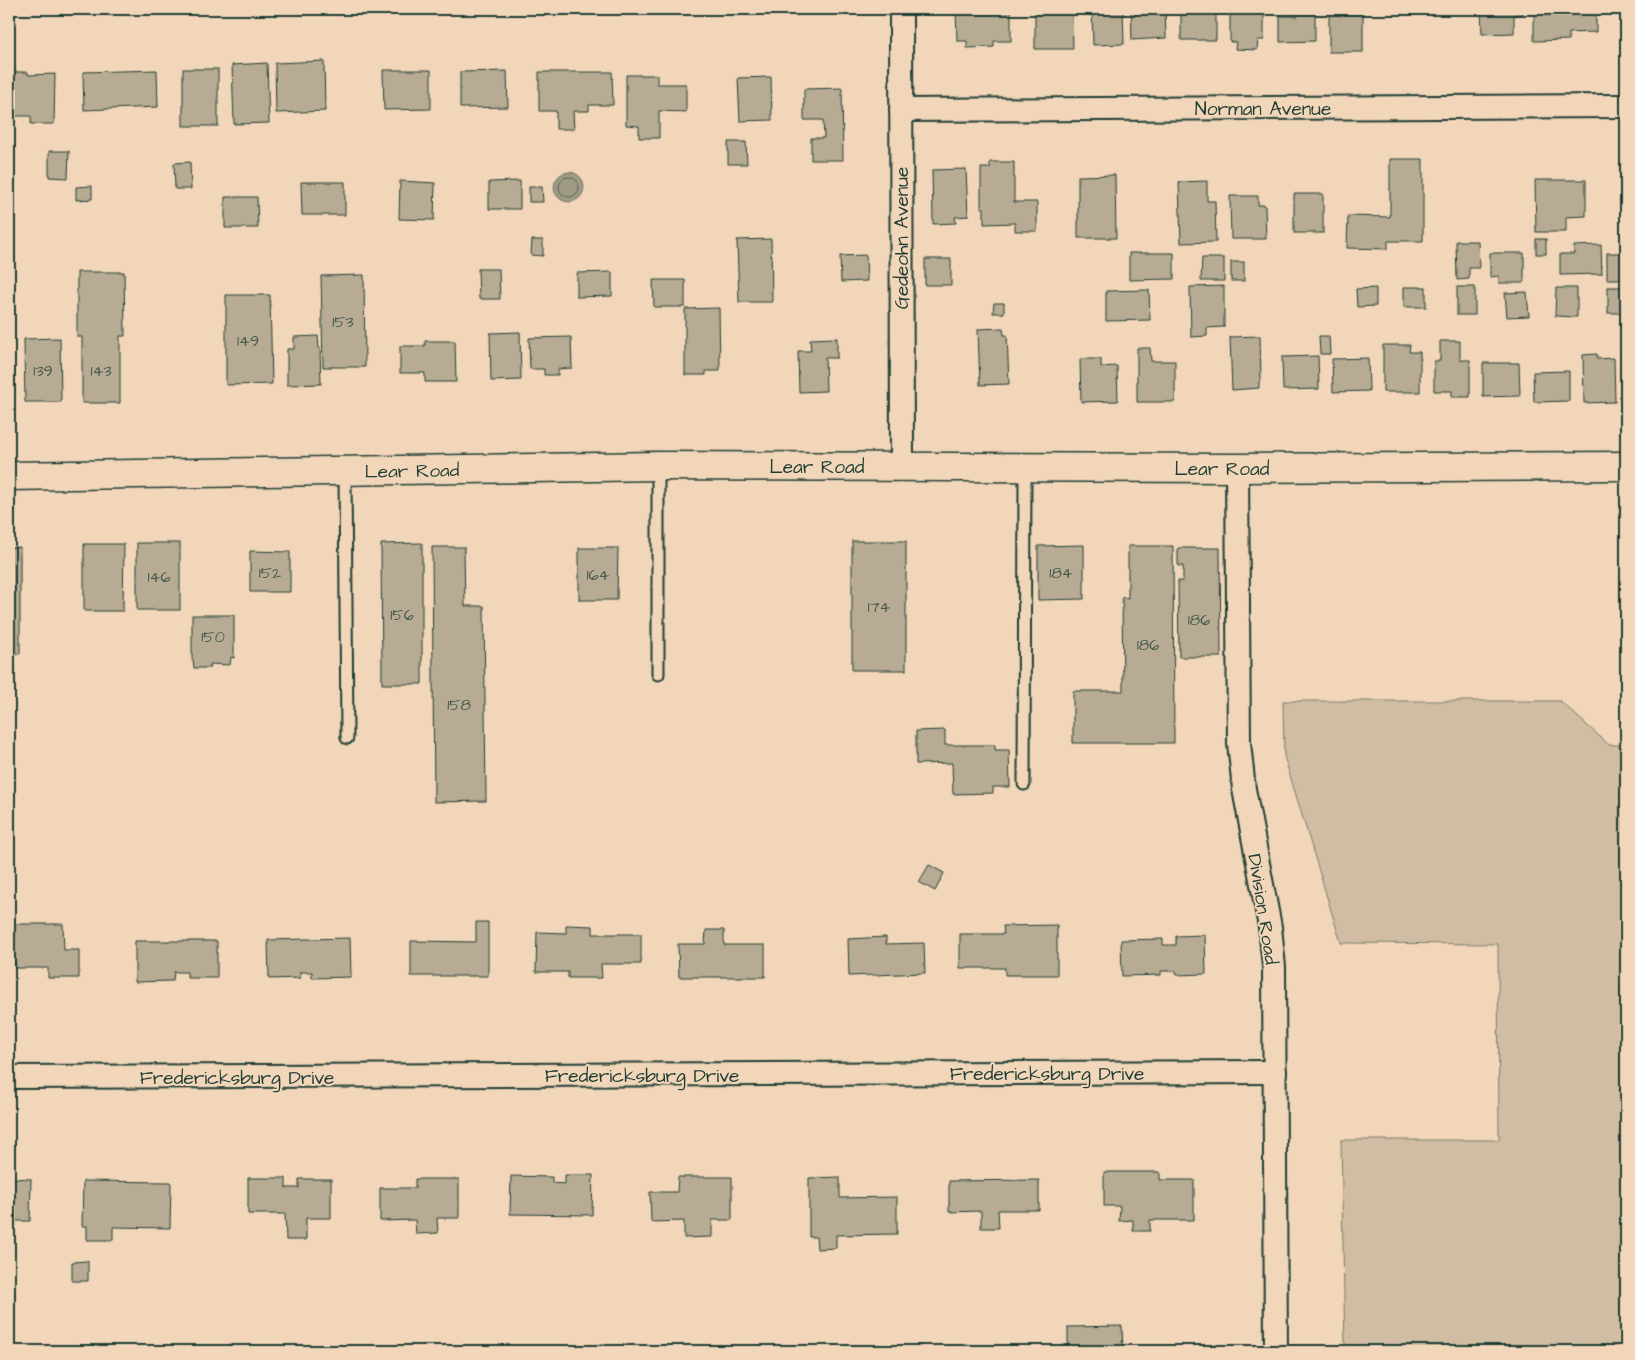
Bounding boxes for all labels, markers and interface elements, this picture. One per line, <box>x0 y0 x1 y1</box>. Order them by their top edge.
street label: Norman Avenue <box>1195 96 1331 123</box>
street label: Gedeohn Avenue <box>889 167 916 309</box>
house number: 153 <box>332 311 354 333</box>
house number: 149 <box>237 330 259 352</box>
house number: 139 <box>33 360 53 382</box>
house number: 143 <box>90 360 112 382</box>
street label: Lear Road <box>770 454 865 481</box>
street label: Lear Road <box>1175 456 1270 483</box>
street label: Lear Road <box>364 457 460 486</box>
house number: 152 <box>259 562 281 584</box>
house number: 184 <box>1049 562 1073 584</box>
house number: 164 <box>587 564 610 586</box>
house number: 146 <box>148 566 170 588</box>
house number: 174 <box>868 596 891 618</box>
house number: 156 <box>390 604 414 626</box>
house number: 186 <box>1188 609 1210 631</box>
house number: 150 <box>201 626 225 648</box>
house number: 186 <box>1137 634 1159 656</box>
house number: 158 <box>447 694 471 716</box>
street label: Division Road <box>1240 852 1285 967</box>
street label: Fredericksburg Drive <box>950 1061 1144 1089</box>
street label: Fredericksburg Drive <box>545 1063 739 1091</box>
street label: Fredericksburg Drive <box>140 1065 334 1093</box>

